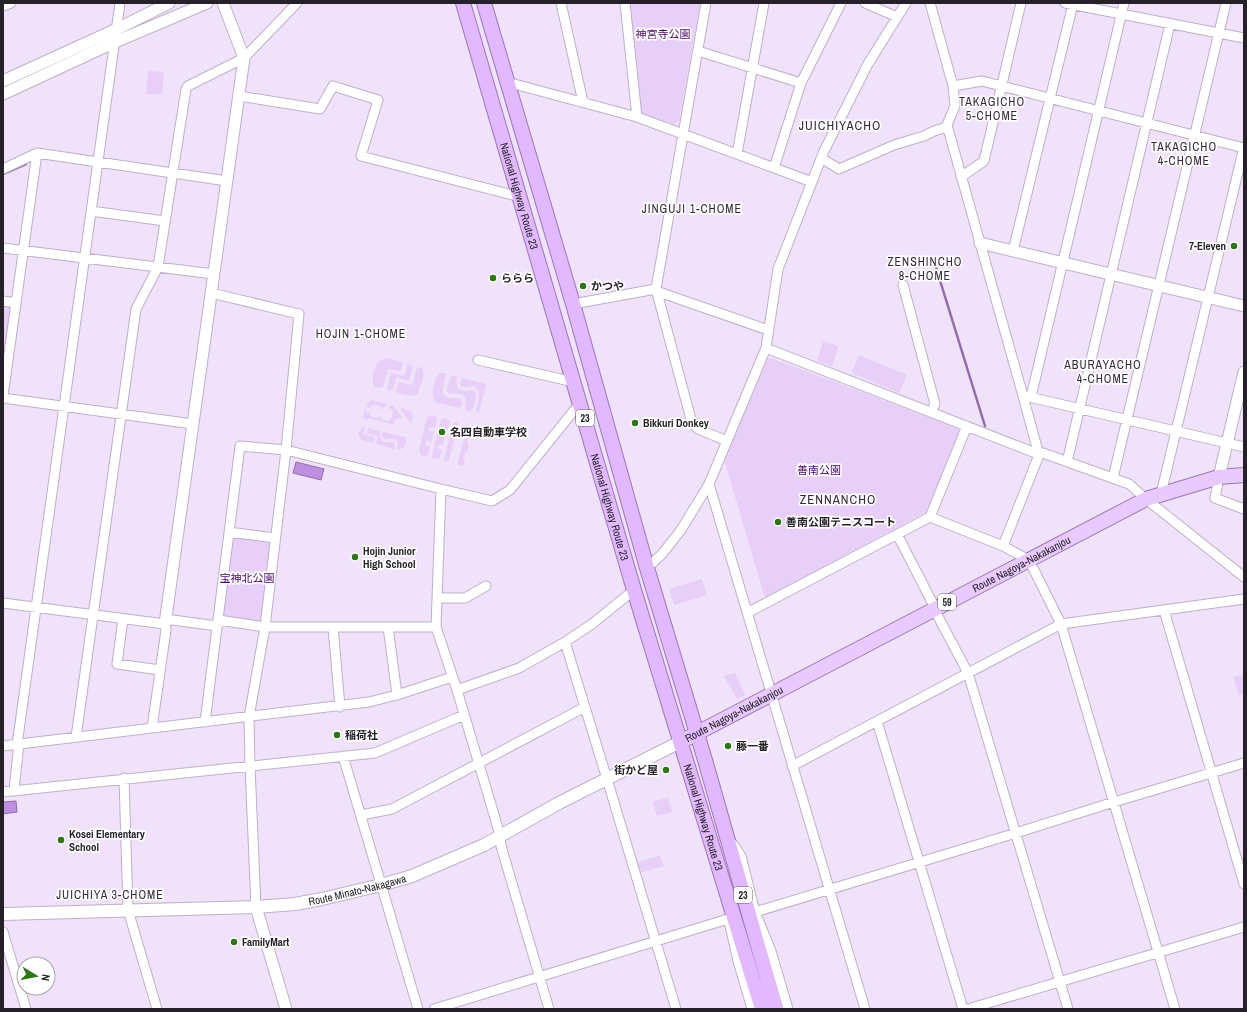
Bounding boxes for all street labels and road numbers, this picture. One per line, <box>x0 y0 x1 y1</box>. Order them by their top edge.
street label: National Highway Route 23 <box>497 141 541 251</box>
road number: 23 <box>576 410 594 426</box>
street label: National Highway Route 23 <box>588 452 632 562</box>
street label: Route Nagoya-Nakakanjou <box>970 533 1073 595</box>
road number: 59 <box>938 594 956 610</box>
street label: Route Nagoya-Nakakanjou <box>683 682 785 745</box>
street label: National Highway Route 23 <box>681 762 726 872</box>
street label: Route Minato-Nakagawa <box>307 871 408 908</box>
road number: 23 <box>734 887 752 903</box>

